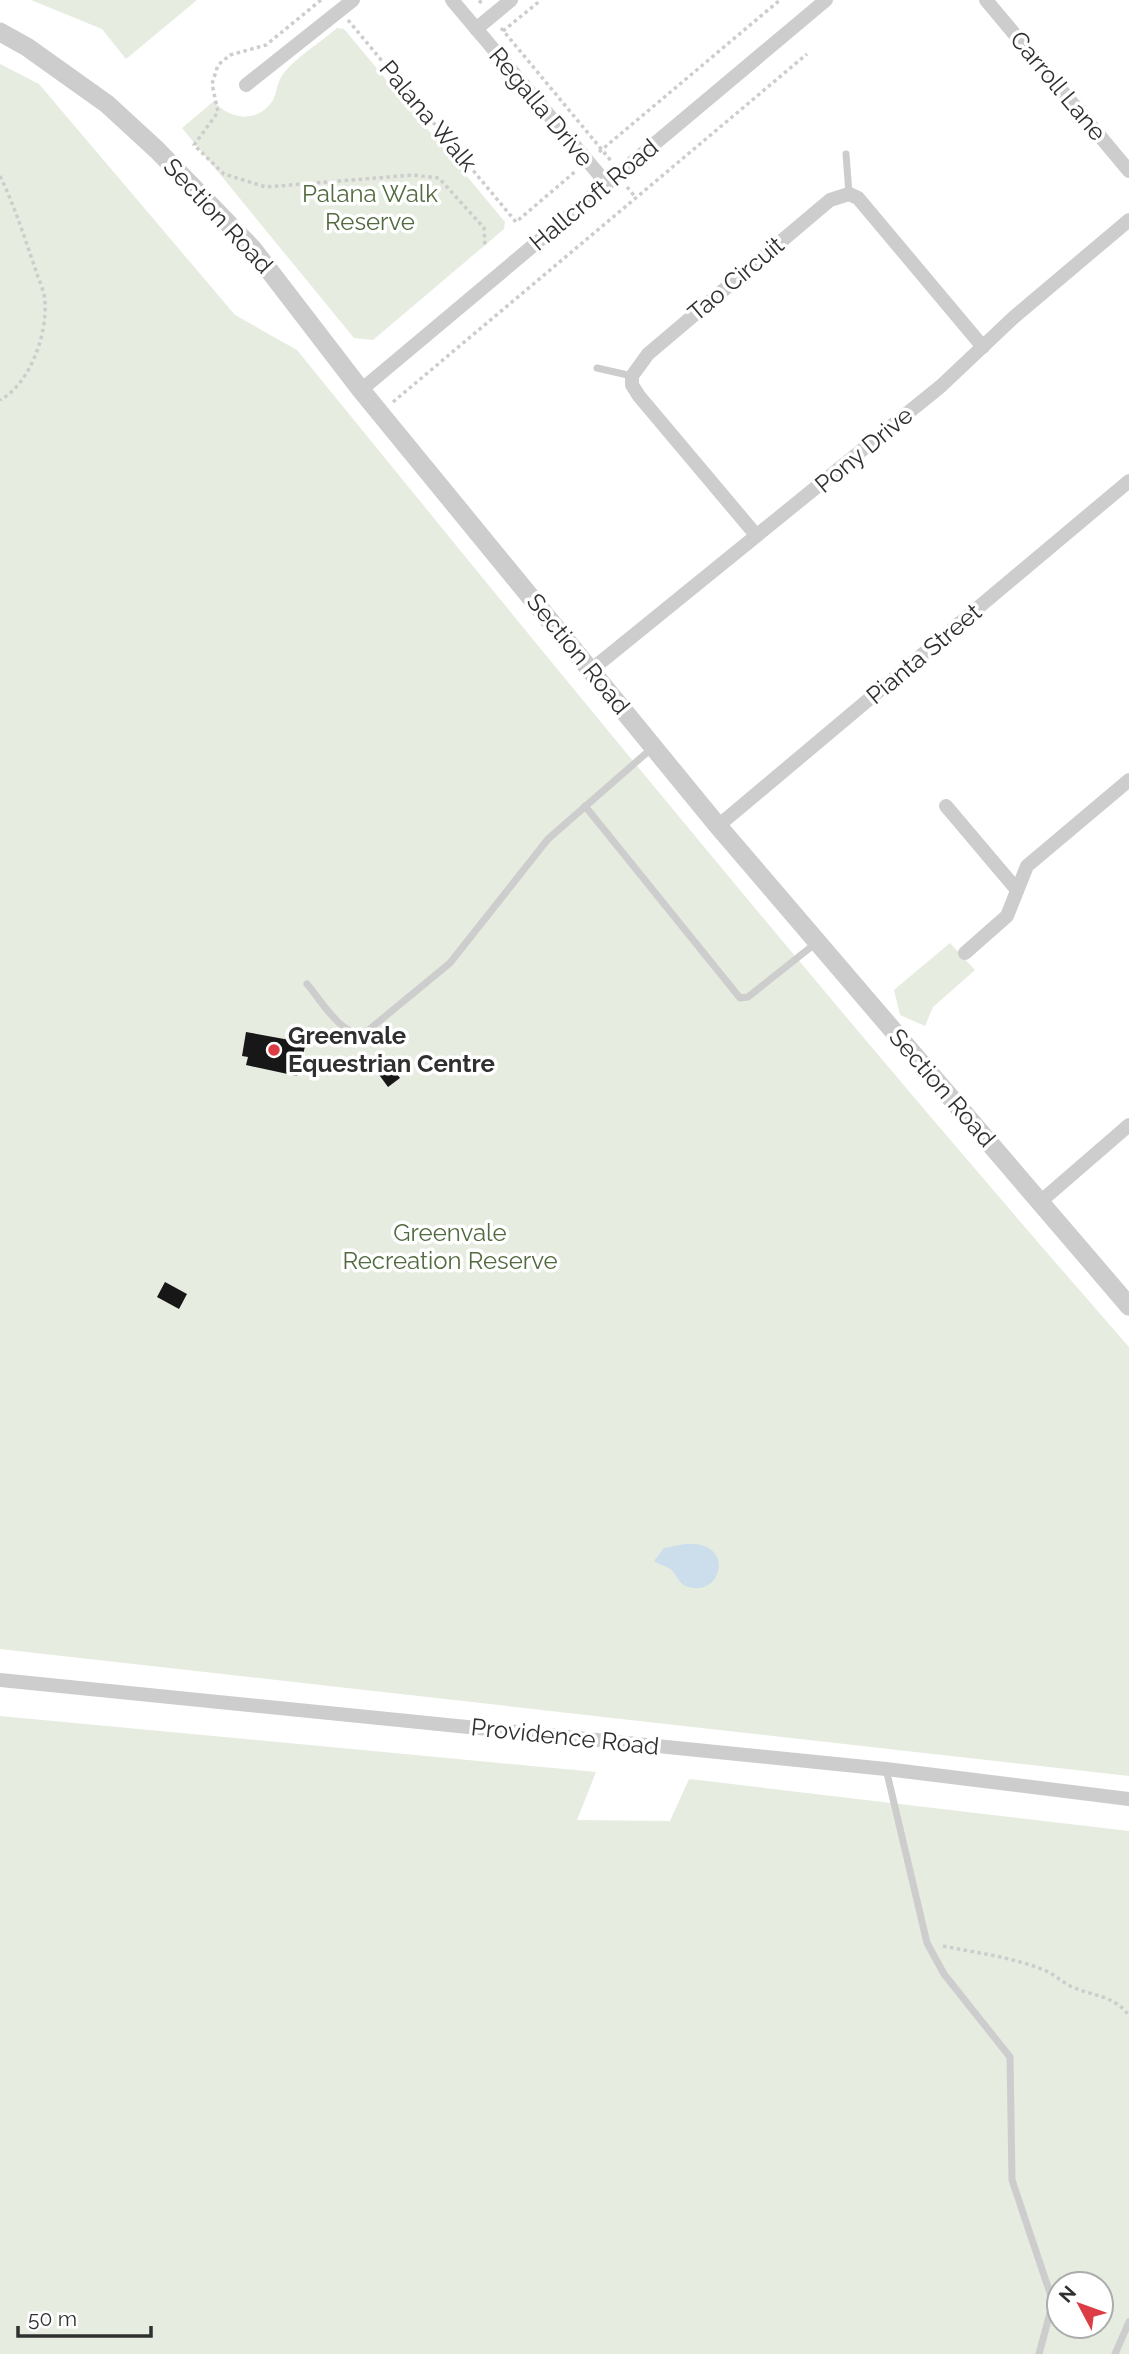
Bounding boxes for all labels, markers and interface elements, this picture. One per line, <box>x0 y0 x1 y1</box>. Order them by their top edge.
street label: Carroll Lane <box>1004 25 1113 146</box>
street label: Regalla Drive <box>483 41 600 172</box>
street label: Palana Walk <box>374 54 483 177</box>
street label: Hallcroft Road <box>524 133 664 257</box>
street label: Section Road <box>158 152 279 279</box>
park label: Palana Walk Reserve <box>302 179 438 236</box>
street label: Tao Circuit <box>682 230 789 327</box>
street label: Pony Drive <box>809 400 918 499</box>
street label: Section Road <box>521 587 636 720</box>
street label: Pianta Street <box>860 597 987 710</box>
place label: Greenvale Equestrian Centre <box>288 1021 495 1078</box>
street label: Section Road <box>883 1023 1002 1153</box>
marker: Greenvale Equestrian Centre <box>266 1042 282 1058</box>
park label: Greenvale Recreation Reserve <box>342 1218 558 1275</box>
street label: Providence Road <box>470 1712 660 1761</box>
north arrow <box>1045 2270 1115 2340</box>
text: N <box>1054 2281 1080 2307</box>
scale bar <box>18 2294 150 2338</box>
text: 50 m <box>28 2306 77 2331</box>

